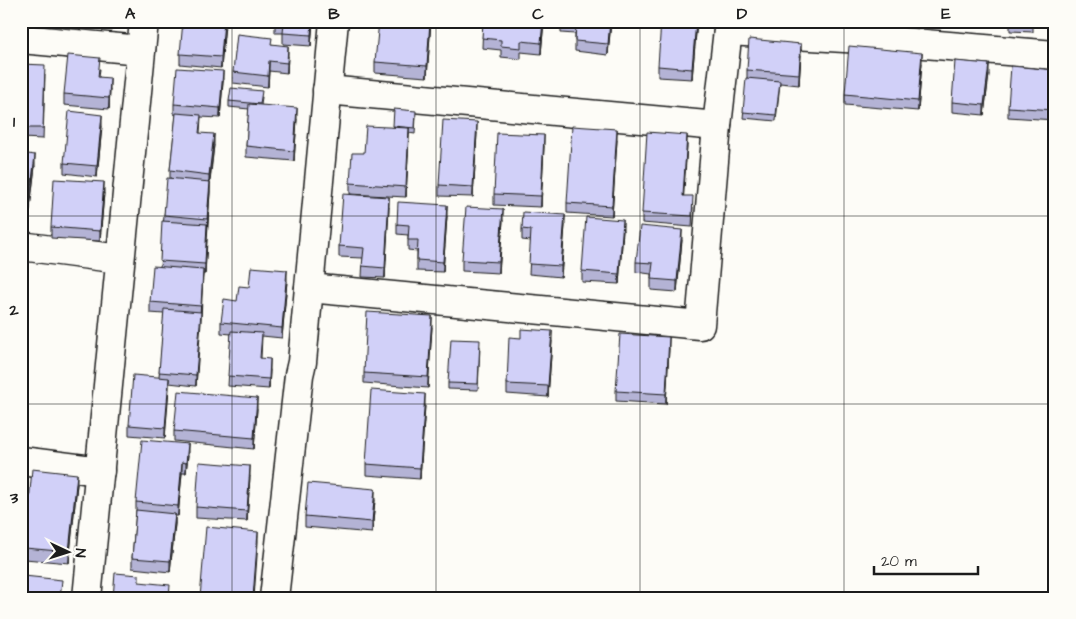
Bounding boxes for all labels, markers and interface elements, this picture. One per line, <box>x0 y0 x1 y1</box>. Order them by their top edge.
text: A <box>125 3 136 25</box>
text: B <box>328 3 340 25</box>
text: C <box>532 3 544 25</box>
text: D <box>737 3 748 25</box>
text: E <box>941 3 951 25</box>
text: 1 <box>13 111 16 133</box>
text: 2 <box>8 299 19 321</box>
text: 3 <box>9 487 19 509</box>
north arrow <box>42 526 92 576</box>
scale bar <box>874 544 977 576</box>
text: N <box>70 548 90 558</box>
text: 20 m <box>881 551 917 572</box>

